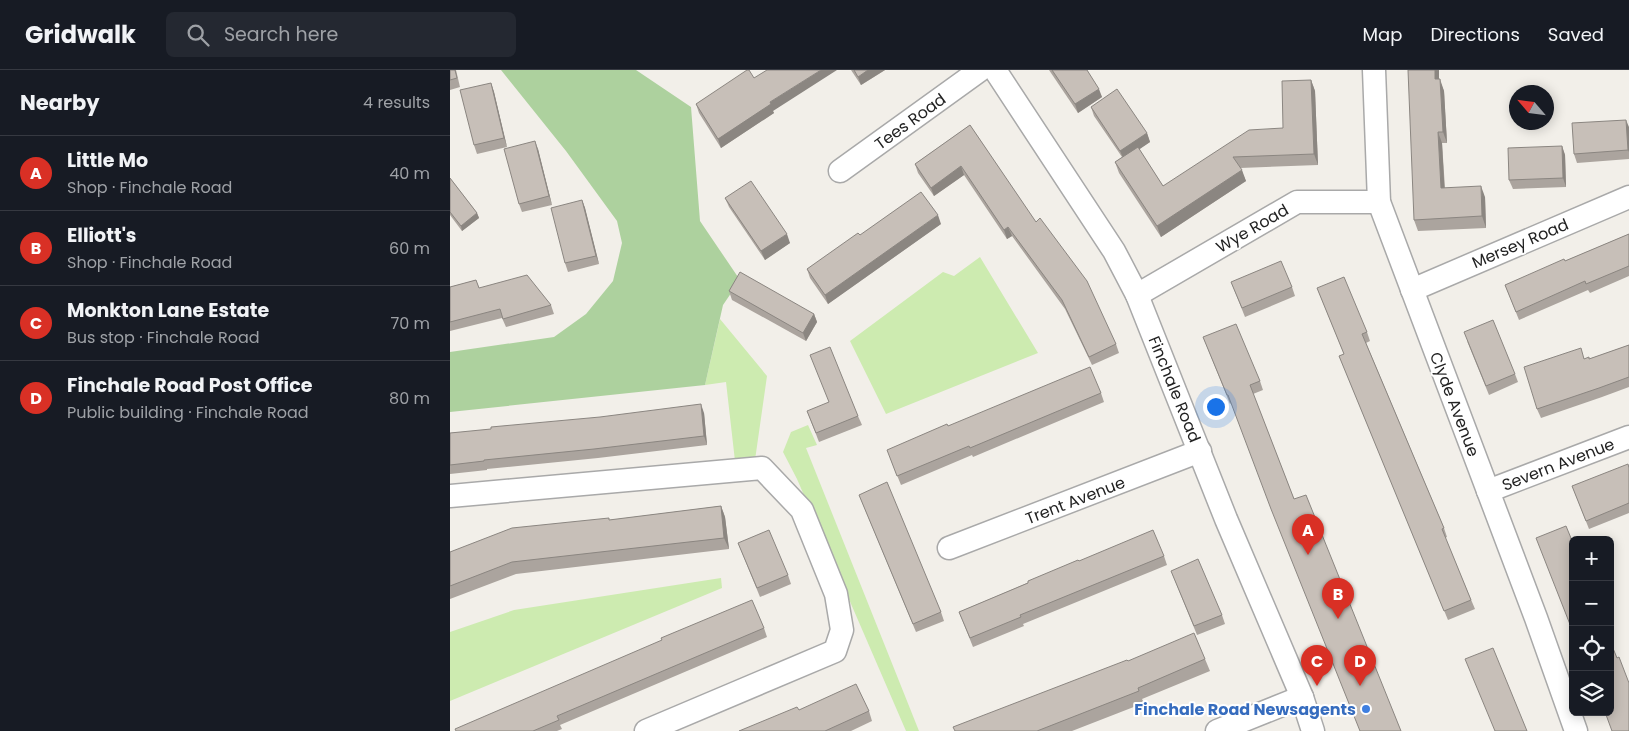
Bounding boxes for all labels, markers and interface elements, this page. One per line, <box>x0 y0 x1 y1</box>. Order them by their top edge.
search box <box>166 12 516 57</box>
text: Gridwalk <box>25 18 136 51</box>
icon: search <box>184 21 212 49</box>
text: Search here <box>224 21 338 48</box>
text: Map <box>1363 22 1402 47</box>
text: Directions <box>1430 22 1520 47</box>
text: Saved <box>1548 22 1604 47</box>
north arrow <box>1509 85 1554 130</box>
text: Nearby <box>20 88 100 117</box>
street label: Tees Road <box>870 88 951 155</box>
text: 4 results <box>363 91 430 114</box>
text: Little Mo <box>67 147 148 174</box>
text: A <box>30 162 42 185</box>
text: 40 m <box>389 162 430 185</box>
text: Shop · Finchale Road <box>67 176 232 199</box>
street label: Wye Road <box>1212 198 1293 258</box>
street label: Mersey Road <box>1468 213 1572 274</box>
text: Elliott's <box>67 222 136 249</box>
text: B <box>31 237 41 260</box>
text: 60 m <box>389 237 430 260</box>
text: Shop · Finchale Road <box>67 251 232 274</box>
text: Monkton Lane Estate <box>67 297 269 324</box>
text: C <box>30 312 42 335</box>
text: 70 m <box>390 312 430 335</box>
text: Bus stop · Finchale Road <box>67 326 260 349</box>
street label: Finchale Road <box>1143 333 1206 446</box>
street label: Clyde Avenue <box>1424 349 1485 460</box>
text: Finchale Road Post Office <box>67 372 312 399</box>
text: D <box>30 387 42 410</box>
text: 80 m <box>389 387 430 410</box>
your location <box>1203 394 1229 420</box>
text: Public building · Finchale Road <box>67 401 309 424</box>
street label: Severn Avenue <box>1499 432 1618 496</box>
street label: Trent Avenue <box>1022 471 1128 530</box>
pin: A <box>1292 514 1324 555</box>
map controls <box>1569 536 1614 716</box>
button: + <box>1569 536 1614 581</box>
pin: B <box>1322 578 1354 619</box>
button: − <box>1569 581 1614 626</box>
button: locate <box>1569 626 1614 671</box>
pin: C <box>1301 645 1333 686</box>
pin: D <box>1344 645 1376 686</box>
button: layers <box>1569 671 1614 716</box>
place label: Finchale Road Newsagents <box>1134 698 1356 721</box>
marker: Finchale Road Newsagents <box>1360 703 1372 715</box>

